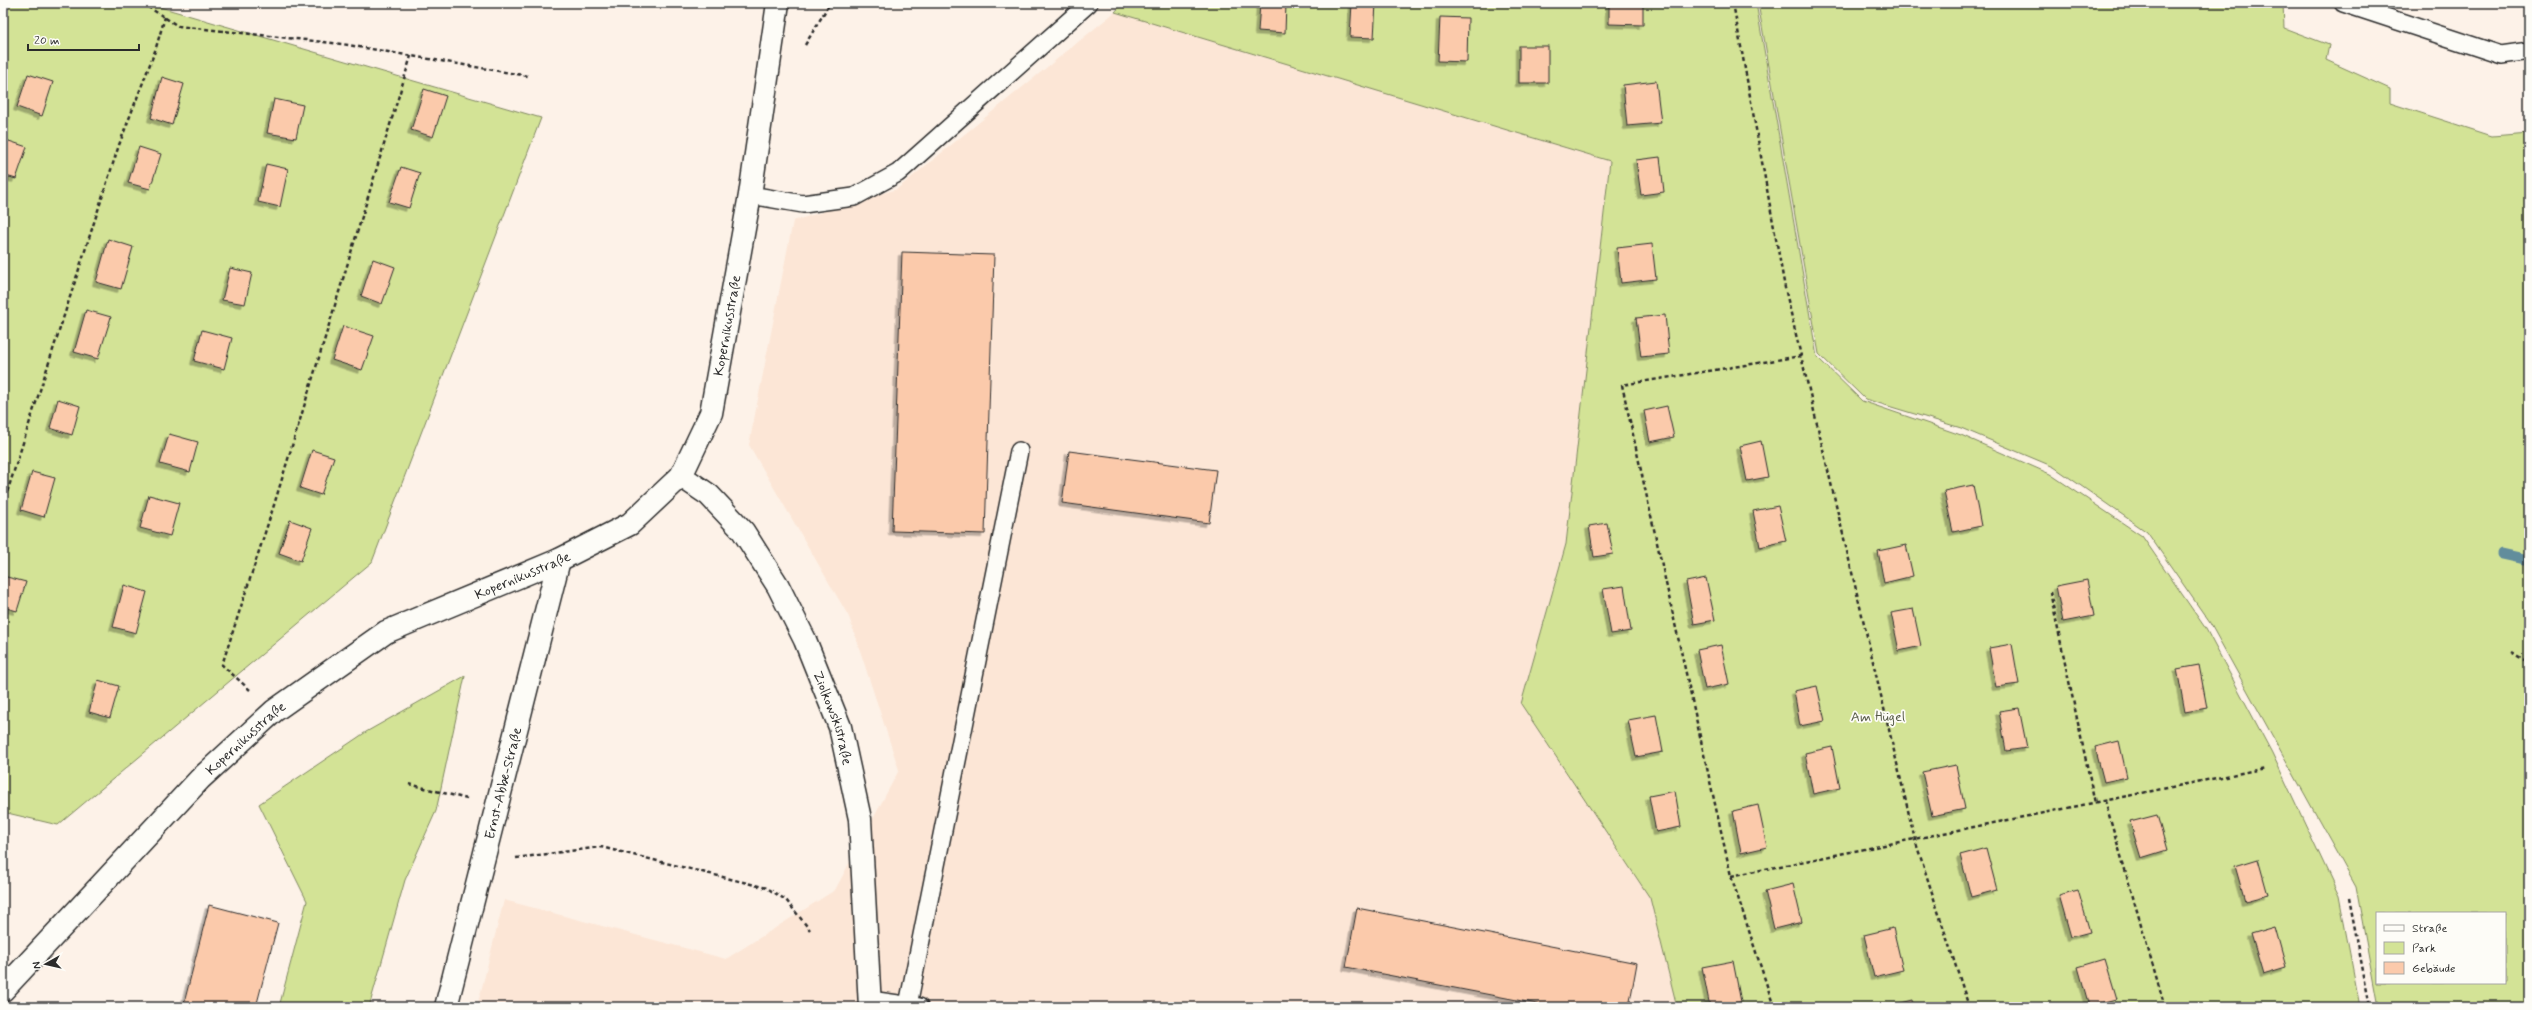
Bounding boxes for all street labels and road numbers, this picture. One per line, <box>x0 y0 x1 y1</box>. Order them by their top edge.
street label: Kopernikusstraße <box>710 274 746 377</box>
street label: Kopernikusstraße <box>472 548 574 604</box>
street label: Ziolkowskistraße <box>808 668 856 767</box>
street label: Kopernikusstraße <box>202 698 290 779</box>
street label: Ernst-Abbe-Straße <box>481 725 526 841</box>

